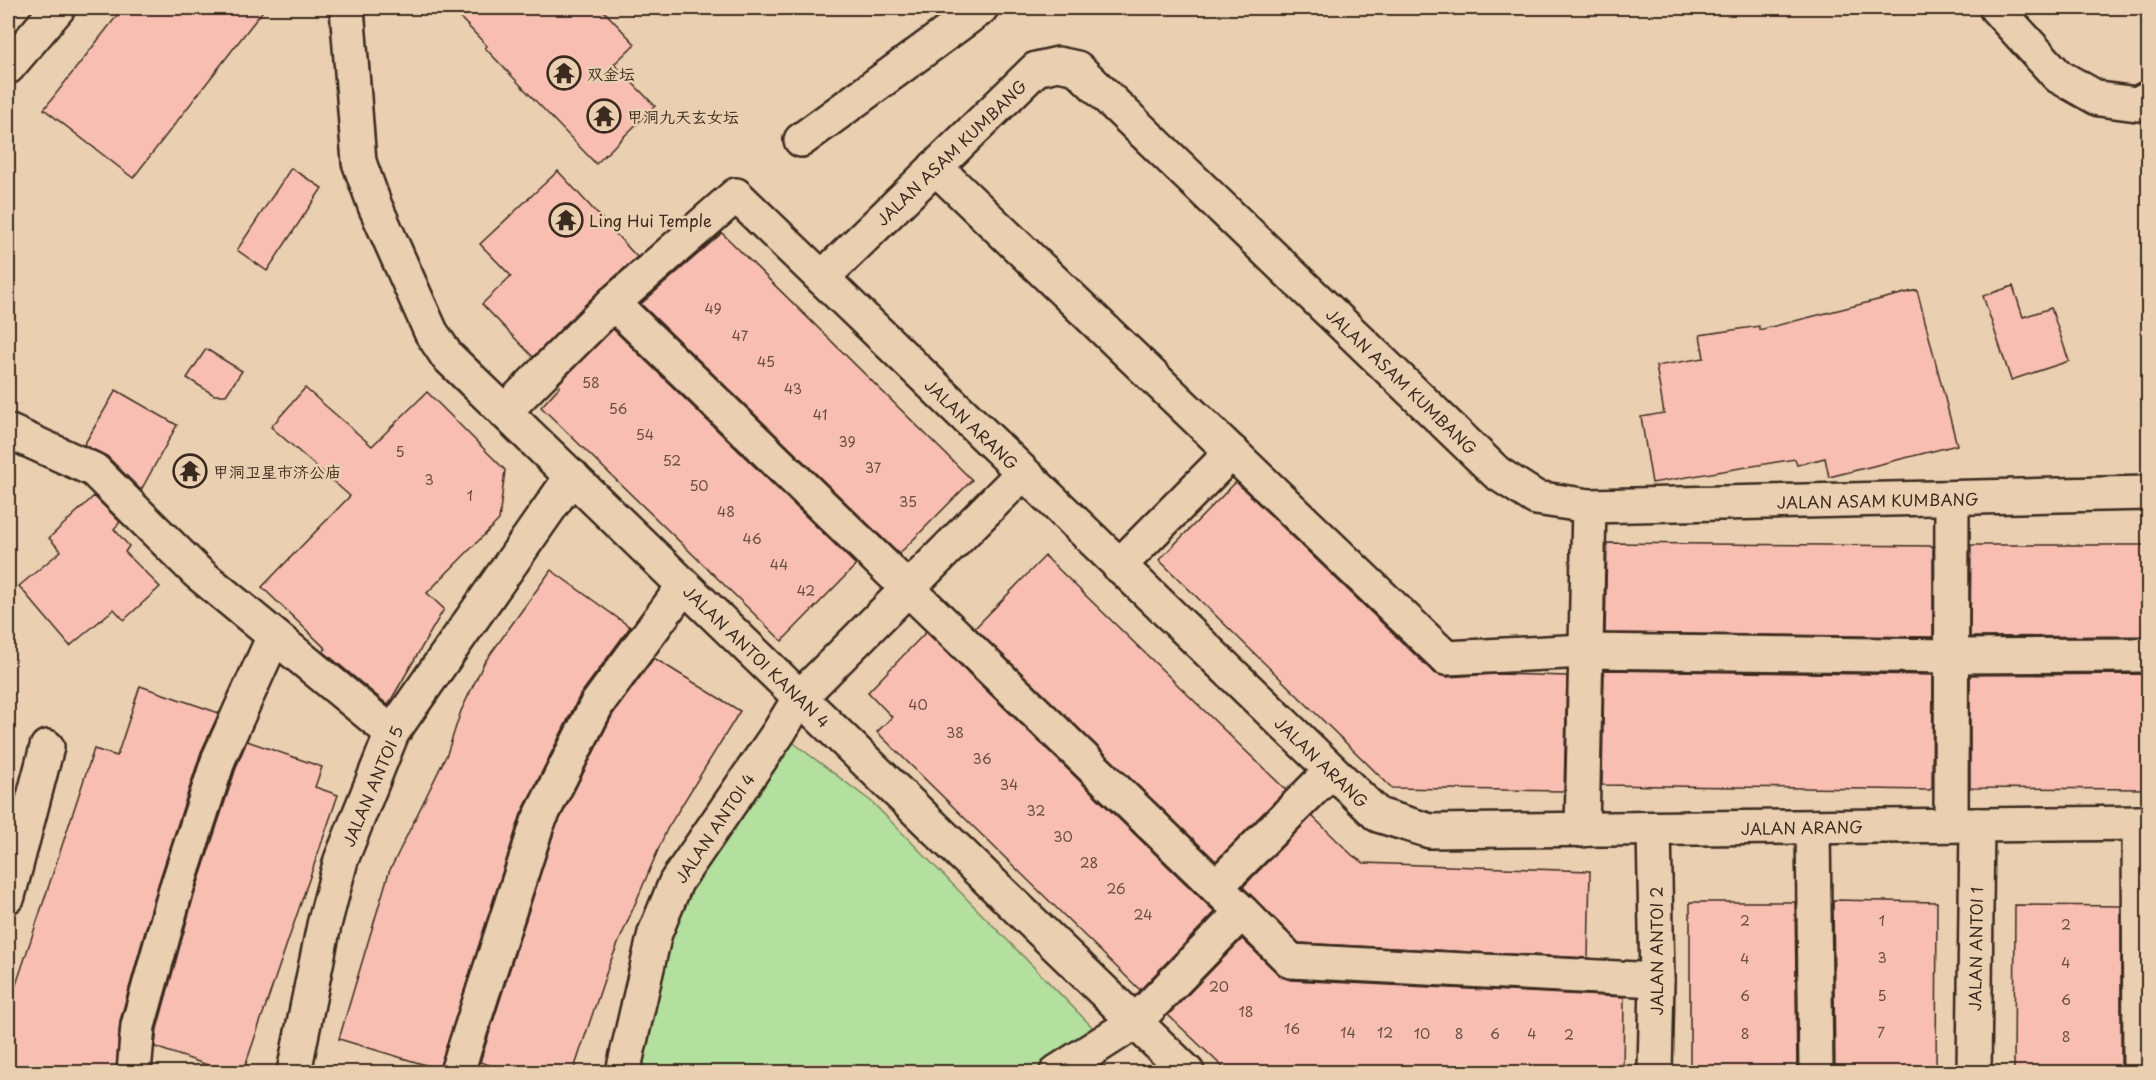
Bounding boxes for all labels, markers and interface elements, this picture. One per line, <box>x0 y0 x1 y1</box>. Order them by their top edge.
temple icon: 双金坛 <box>546 55 582 91</box>
place label: 双金坛 <box>587 61 635 85</box>
street label: JALAN ASAM KUMBANG <box>870 73 1032 231</box>
temple icon: 甲洞九天玄女坛 <box>586 98 622 134</box>
place label: 甲洞九天玄女坛 <box>627 104 739 128</box>
temple icon: Ling Hui Temple <box>548 202 584 238</box>
place label: Ling Hui Temple <box>589 208 712 232</box>
house number: 49 <box>704 298 722 319</box>
street label: JALAN ASAM KUMBANG <box>1321 302 1483 460</box>
house number: 47 <box>732 325 749 346</box>
house number: 45 <box>757 351 775 372</box>
house number: 58 <box>582 372 600 393</box>
street label: JALAN ARANG <box>920 373 1024 475</box>
house number: 43 <box>784 378 802 399</box>
house number: 56 <box>609 398 628 419</box>
house number: 41 <box>813 404 827 425</box>
house number: 54 <box>636 424 654 445</box>
house number: 39 <box>838 431 856 452</box>
house number: 5 <box>395 441 405 462</box>
house number: 52 <box>663 450 681 471</box>
temple icon: 甲洞卫星市济公庙 <box>172 453 208 489</box>
house number: 37 <box>865 457 882 478</box>
place label: 甲洞卫星市济公庙 <box>213 459 341 483</box>
house number: 3 <box>424 469 434 490</box>
house number: 50 <box>689 475 709 496</box>
house number: 1 <box>467 485 473 506</box>
street label: JALAN ASAM KUMBANG <box>1777 486 1979 514</box>
house number: 35 <box>899 491 917 512</box>
house number: 48 <box>717 501 735 522</box>
house number: 46 <box>742 528 762 549</box>
house number: 44 <box>770 554 788 575</box>
street label: JALAN ANTOI KANAN 4 <box>678 579 836 733</box>
house number: 42 <box>797 580 815 601</box>
house number: 40 <box>908 694 928 715</box>
street label: JALAN ARANG <box>1270 711 1374 813</box>
street label: JALAN ANTOI 5 <box>336 722 408 850</box>
house number: 38 <box>946 722 964 743</box>
house number: 36 <box>972 748 992 769</box>
street label: JALAN ANTOI 4 <box>668 768 760 888</box>
house number: 34 <box>1000 774 1018 795</box>
house number: 32 <box>1027 800 1045 821</box>
street label: JALAN ARANG <box>1741 814 1863 840</box>
house number: 30 <box>1053 826 1073 847</box>
house number: 28 <box>1080 852 1098 873</box>
house number: 26 <box>1106 878 1126 899</box>
street label: JALAN ANTOI 2 <box>1644 886 1668 1016</box>
street label: JALAN ANTOI 1 <box>1962 887 1988 1011</box>
house number: 24 <box>1134 904 1152 925</box>
house number: 2 <box>1740 910 1750 931</box>
house number: 1 <box>1879 910 1885 931</box>
house number: 2 <box>2061 914 2071 935</box>
house number: 3 <box>1877 947 1887 968</box>
house number: 4 <box>1740 948 1750 969</box>
house number: 4 <box>2061 952 2071 973</box>
house number: 20 <box>1209 976 1229 997</box>
house number: 6 <box>1740 985 1750 1006</box>
house number: 5 <box>1877 985 1887 1006</box>
house number: 6 <box>2061 989 2071 1010</box>
house number: 18 <box>1238 1001 1254 1022</box>
house number: 16 <box>1284 1018 1300 1039</box>
house number: 14 <box>1340 1022 1356 1043</box>
house number: 12 <box>1377 1022 1393 1043</box>
house number: 7 <box>1877 1022 1885 1043</box>
house number: 10 <box>1414 1023 1430 1044</box>
house number: 8 <box>1455 1023 1463 1044</box>
house number: 6 <box>1490 1023 1500 1044</box>
house number: 4 <box>1527 1023 1537 1044</box>
house number: 8 <box>1741 1023 1749 1044</box>
house number: 2 <box>1564 1024 1574 1045</box>
house number: 8 <box>2062 1026 2070 1047</box>

